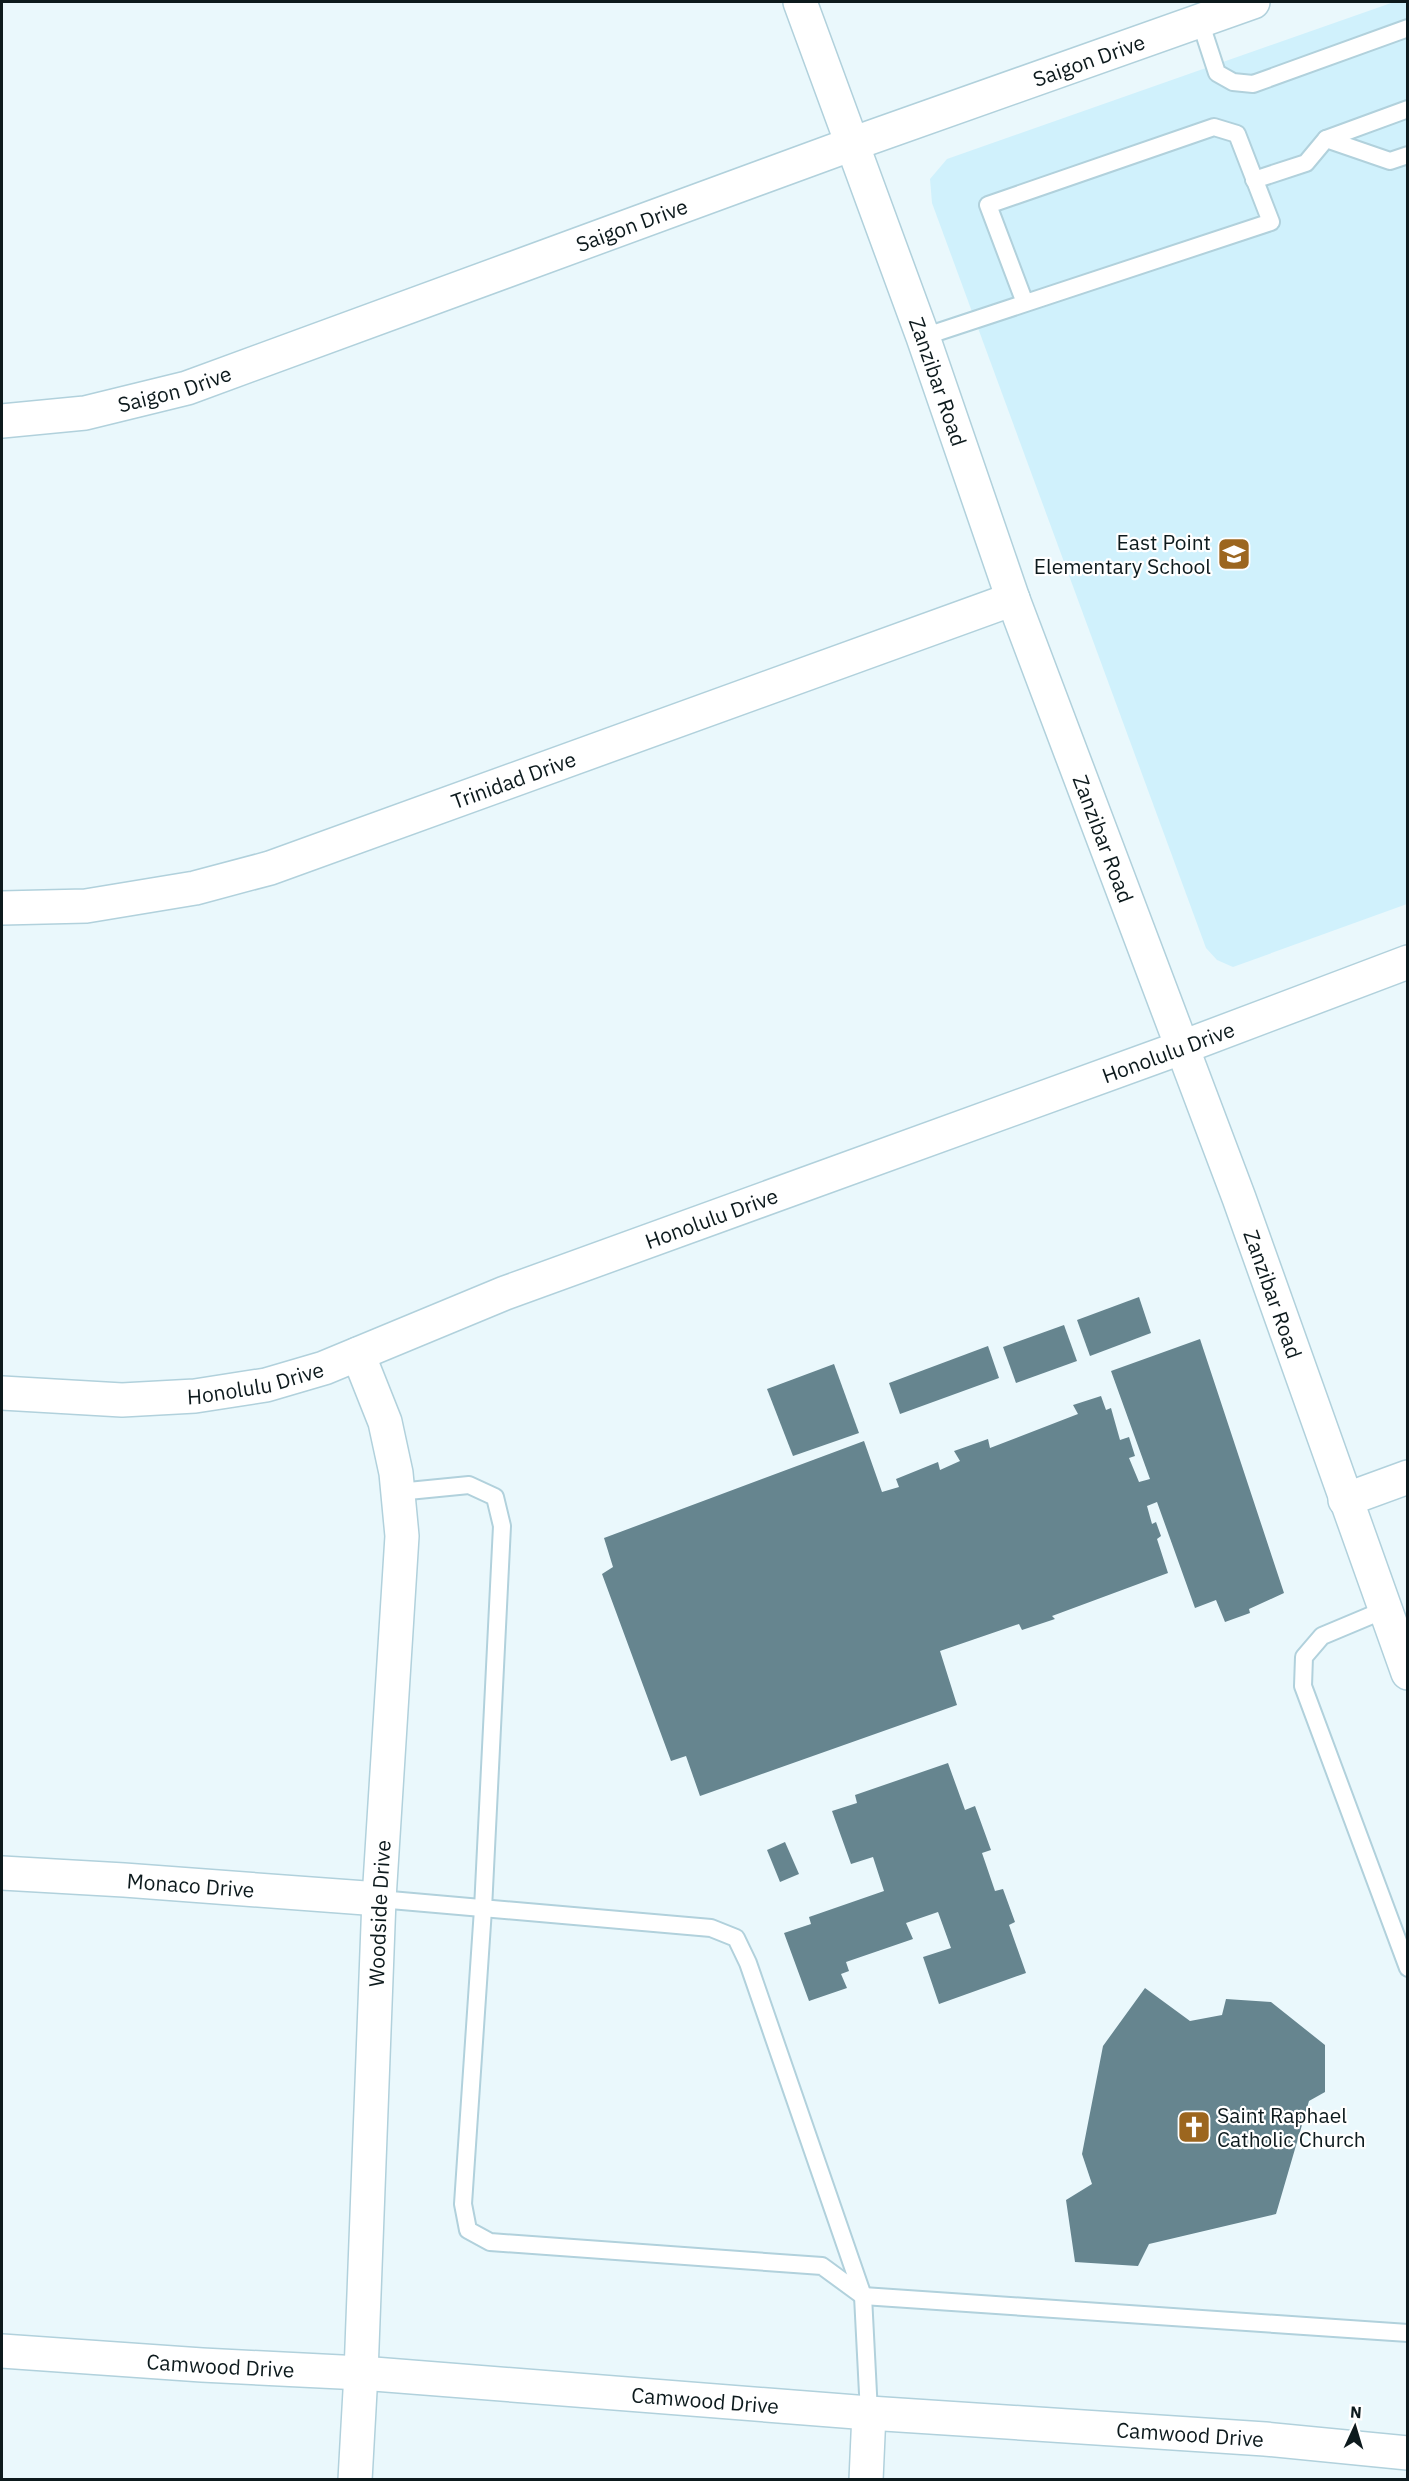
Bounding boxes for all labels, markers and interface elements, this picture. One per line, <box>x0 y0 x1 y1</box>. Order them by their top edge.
street label: Saigon Drive <box>1029 27 1149 93</box>
street label: Saigon Drive <box>572 192 691 258</box>
street label: Zanzibar Road <box>903 313 973 450</box>
street label: Saigon Drive <box>115 359 235 418</box>
place label: East Point Elementary School <box>1034 528 1211 580</box>
school or university icon: East Point Elementary School <box>1216 536 1252 572</box>
street label: Trinidad Drive <box>447 744 580 815</box>
street label: Zanzibar Road <box>1067 771 1140 907</box>
street label: Honolulu Drive <box>1098 1015 1238 1089</box>
street label: Honolulu Drive <box>641 1181 782 1255</box>
street label: Zanzibar Road <box>1237 1226 1309 1362</box>
street label: Honolulu Drive <box>186 1355 327 1410</box>
street label: Woodside Drive <box>362 1839 397 1988</box>
street label: Monaco Drive <box>126 1866 255 1904</box>
place label: Saint Raphael Catholic Church <box>1217 2101 1366 2153</box>
church icon: Saint Raphael Catholic Church <box>1176 2109 1212 2145</box>
street label: Camwood Drive <box>146 2347 295 2384</box>
street label: Camwood Drive <box>630 2380 780 2420</box>
north arrow <box>1325 2397 1385 2457</box>
text: N <box>1350 2402 1363 2422</box>
street label: Camwood Drive <box>1115 2415 1265 2453</box>

